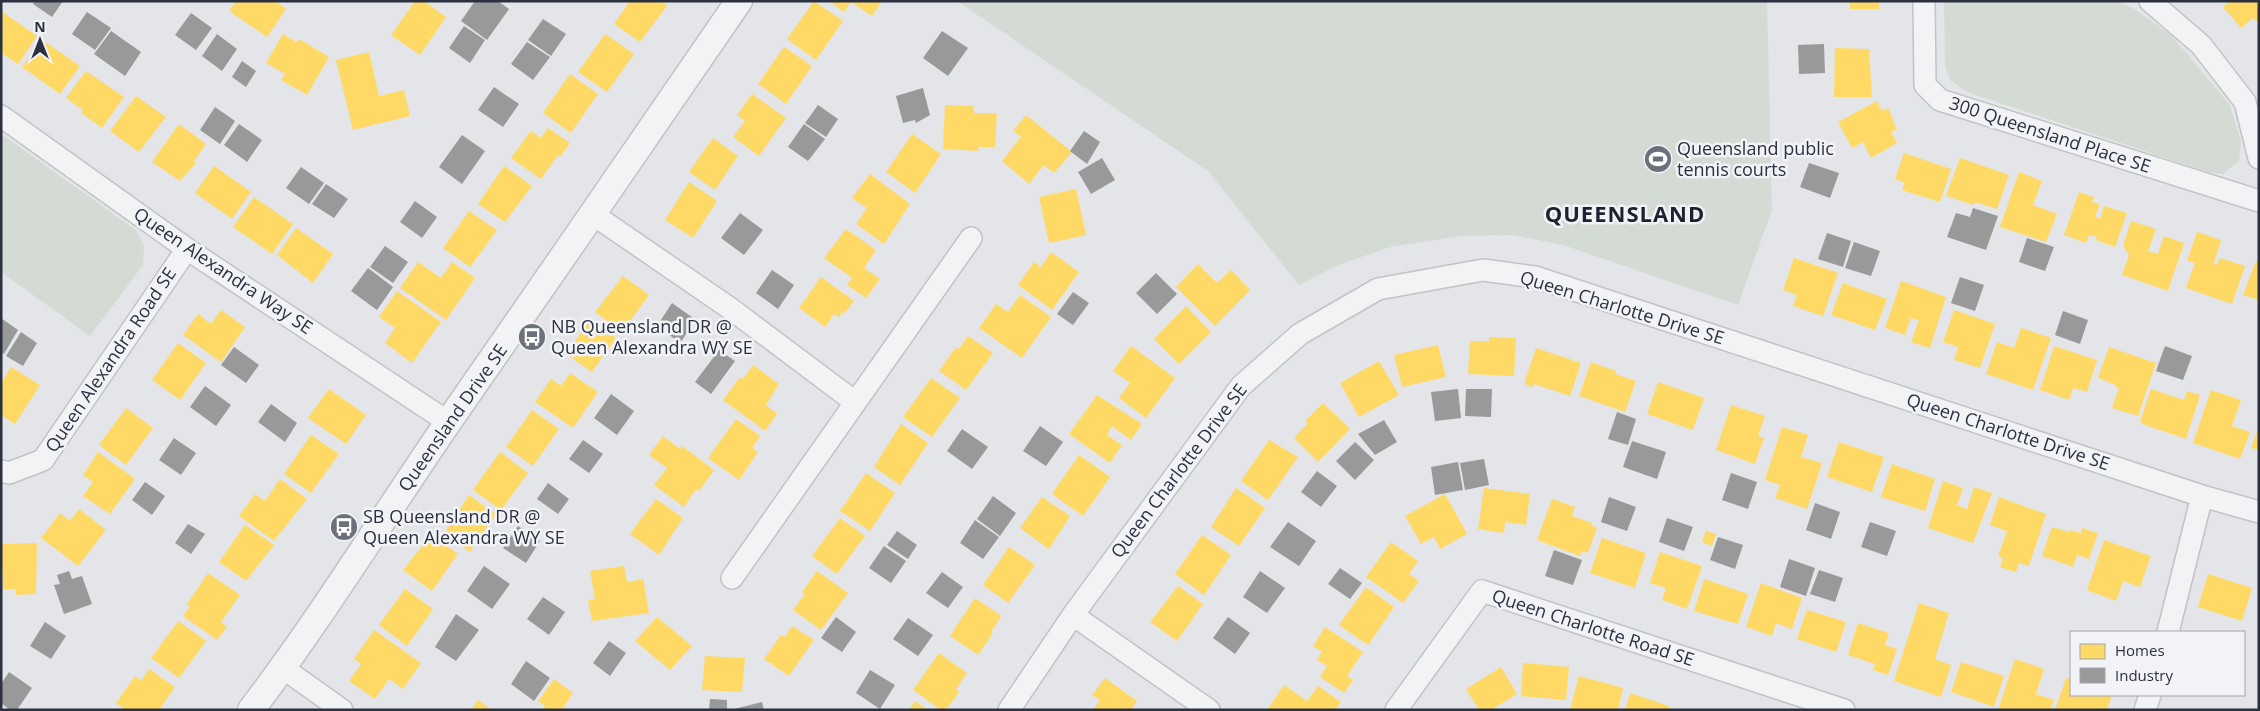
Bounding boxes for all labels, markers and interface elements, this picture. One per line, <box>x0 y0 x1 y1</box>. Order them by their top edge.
north arrow <box>15 15 65 65</box>
text: N <box>34 17 46 36</box>
street label: 300 Queensland Place SE <box>1947 90 2154 178</box>
place label: Queensland public tennis courts <box>1677 136 1834 181</box>
sports icon: Queensland public tennis courts <box>1643 144 1673 174</box>
district label: QUEENSLAND <box>1545 198 1705 228</box>
street label: Queen Alexandra Way SE <box>130 201 318 339</box>
street label: Queen Alexandra Road SE <box>39 262 181 457</box>
street label: Queen Charlotte Drive SE <box>1517 265 1727 350</box>
place label: NB Queensland DR @ Queen Alexandra WY SE <box>551 314 753 359</box>
bus stop icon: NB Queensland DR @ Queen Alexandra WY SE <box>517 322 547 352</box>
street label: Queensland Drive SE <box>392 339 512 496</box>
street label: Queen Charlotte Drive SE <box>1105 378 1252 562</box>
street label: Queen Charlotte Drive SE <box>1904 387 2113 475</box>
place label: SB Queensland DR @ Queen Alexandra WY SE <box>363 504 565 549</box>
bus stop icon: SB Queensland DR @ Queen Alexandra WY SE <box>329 512 359 542</box>
street label: Queen Charlotte Road SE <box>1489 583 1697 671</box>
legend <box>2070 631 2245 696</box>
text: Homes <box>2115 640 2165 660</box>
text: Industry <box>2115 665 2173 685</box>

